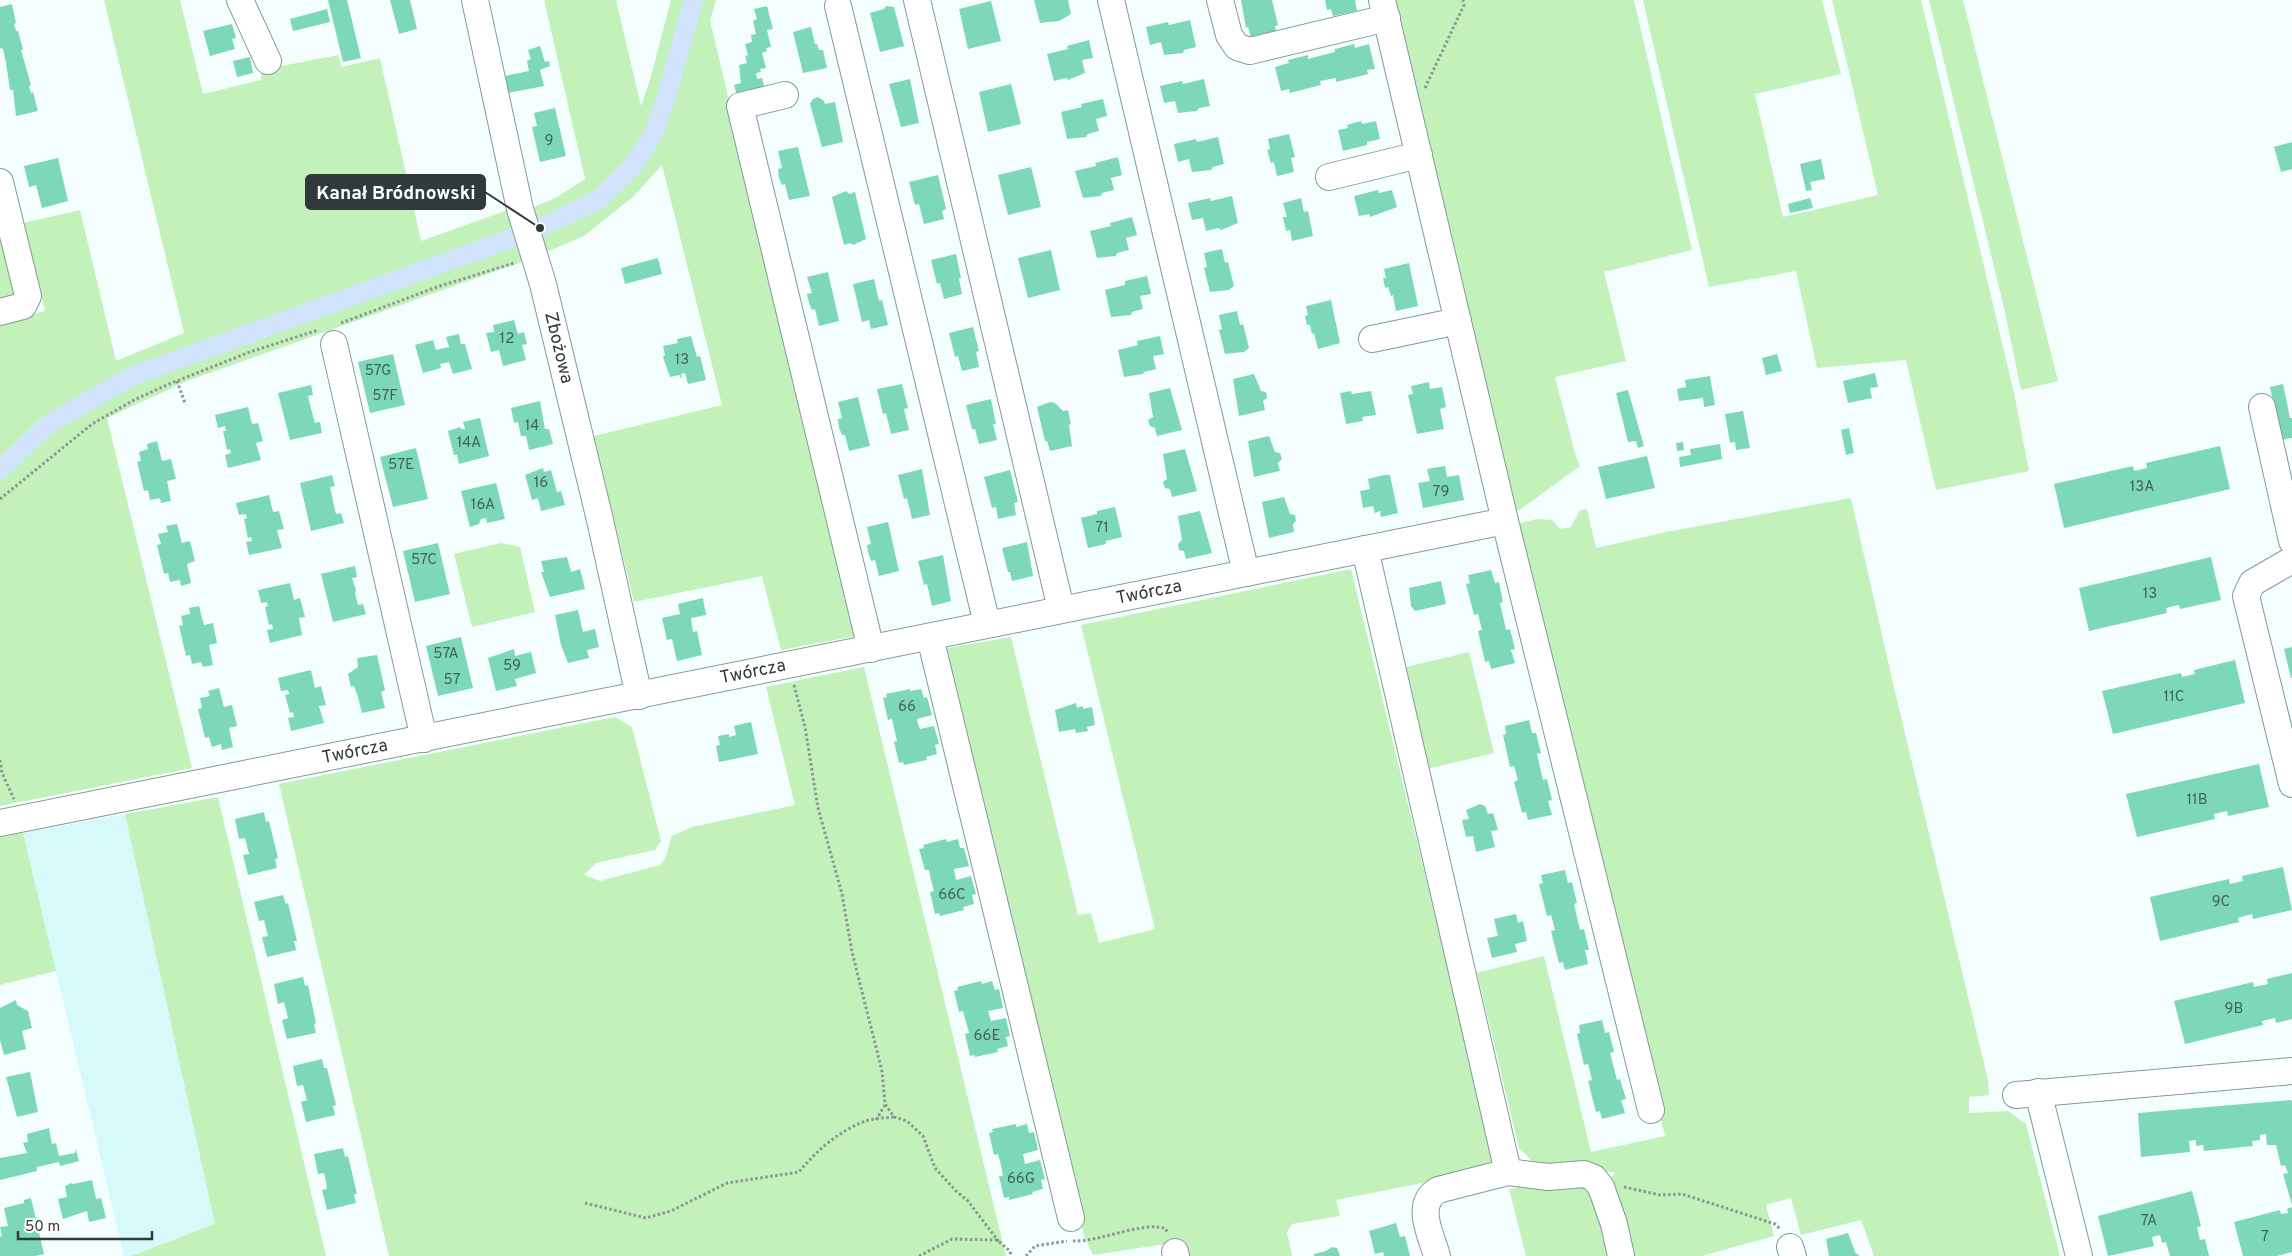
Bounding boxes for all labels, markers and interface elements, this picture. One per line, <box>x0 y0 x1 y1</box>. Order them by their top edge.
house number: 9 <box>545 132 553 151</box>
callout: Kanał Bródnowski <box>306 175 485 209</box>
text: Kanał Bródnowski <box>316 182 476 206</box>
street label: Zbożowa <box>539 310 578 386</box>
house number: 12 <box>500 330 514 349</box>
house number: 13 <box>675 351 689 370</box>
house number: 57G <box>365 362 391 381</box>
house number: 57F <box>372 387 398 406</box>
house number: 14 <box>525 417 539 436</box>
house number: 14A <box>457 434 481 453</box>
house number: 57E <box>388 456 414 475</box>
house number: 16 <box>534 474 548 493</box>
house number: 13A <box>2130 478 2154 497</box>
house number: 79 <box>1433 483 1449 502</box>
house number: 16A <box>471 496 495 515</box>
house number: 71 <box>1095 519 1109 538</box>
house number: 57C <box>411 551 437 570</box>
street label: Twórcza <box>1114 575 1184 610</box>
house number: 13 <box>2143 585 2157 604</box>
house number: 57A <box>433 645 459 664</box>
street label: Twórcza <box>718 654 788 690</box>
house number: 59 <box>503 657 521 676</box>
house number: 57 <box>444 671 461 690</box>
house number: 11C <box>2164 688 2184 707</box>
house number: 66 <box>898 698 916 717</box>
street label: Twórcza <box>320 734 390 770</box>
house number: 11B <box>2187 791 2207 810</box>
house number: 66C <box>938 886 966 905</box>
house number: 9C <box>2212 893 2230 912</box>
house number: 9B <box>2225 1000 2243 1019</box>
house number: 66E <box>974 1027 1000 1046</box>
house number: 66G <box>1007 1170 1035 1189</box>
scale bar <box>18 1208 151 1240</box>
house number: 7A <box>2141 1212 2157 1231</box>
text: 50 m <box>25 1218 60 1237</box>
house number: 7 <box>2261 1228 2269 1247</box>

